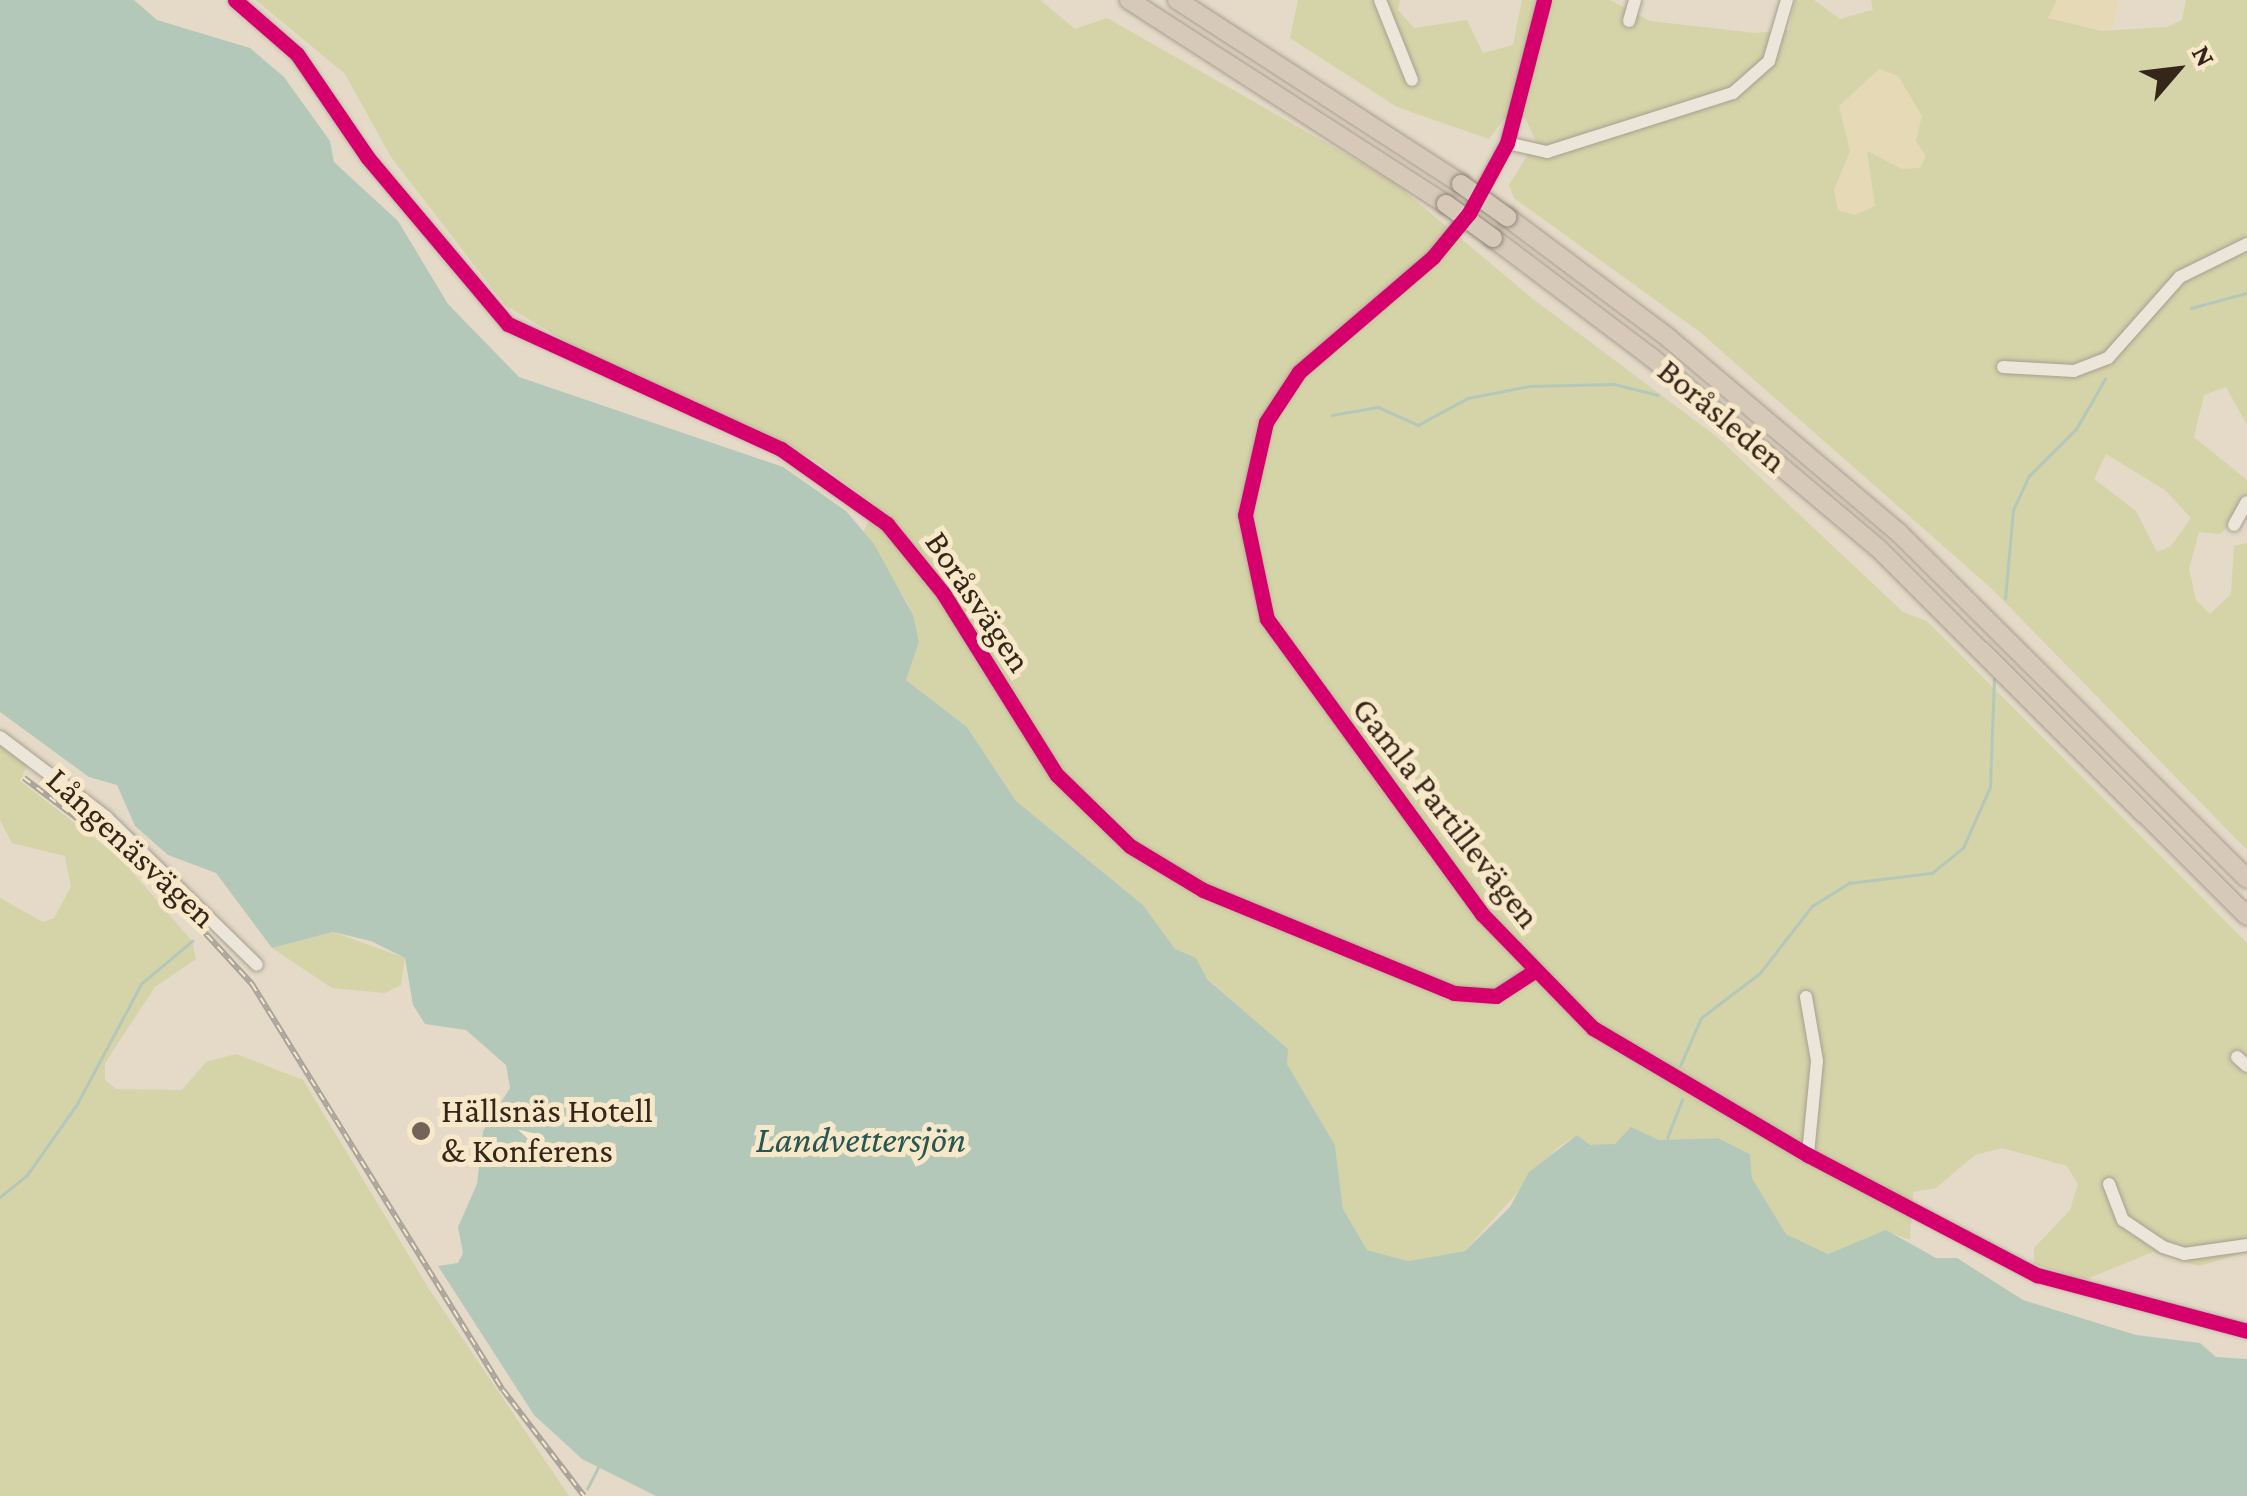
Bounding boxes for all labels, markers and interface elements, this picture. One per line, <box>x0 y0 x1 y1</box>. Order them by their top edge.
north arrow <box>2127 20 2227 120</box>
text: N <box>2186 40 2222 71</box>
street label: Boråsleden <box>1649 350 1795 482</box>
street label: Boråsvägen <box>916 523 1040 681</box>
street label: Gamla Partillevägen <box>1343 689 1549 937</box>
street label: Långenäsvägen <box>38 759 224 937</box>
place label: Hällsnäs Hotell & Konferens <box>441 1090 653 1172</box>
water label: Landvettersjön <box>756 1117 966 1163</box>
marker: Hällsnäs Hotell & Konferens <box>410 1120 432 1142</box>

